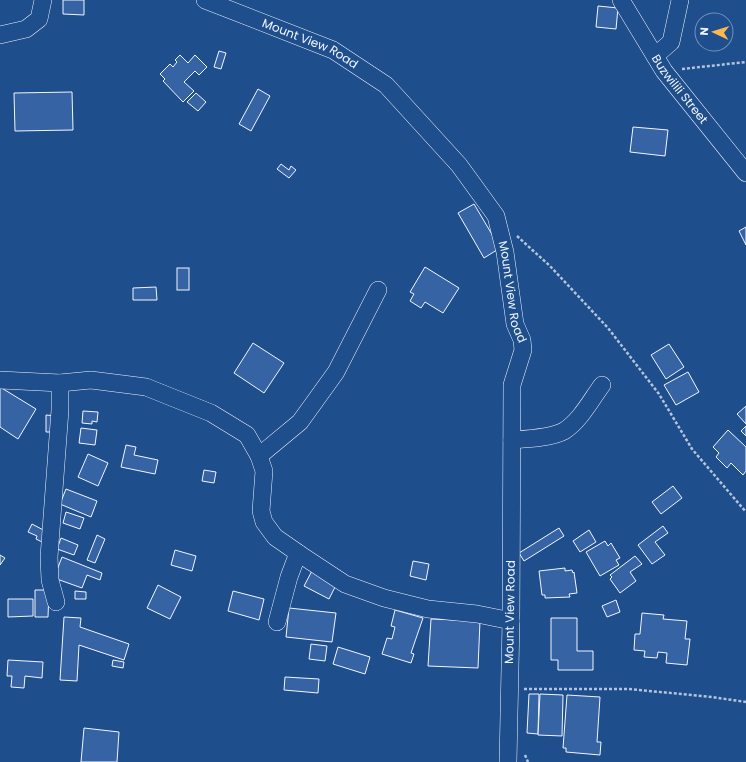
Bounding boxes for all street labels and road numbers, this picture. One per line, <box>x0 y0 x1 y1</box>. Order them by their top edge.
street label: Mount View Road <box>260 14 362 72</box>
street label: Buzwilili Street <box>648 51 712 127</box>
street label: Mount View Road <box>495 239 531 345</box>
street label: Mount View Road <box>500 560 519 664</box>

